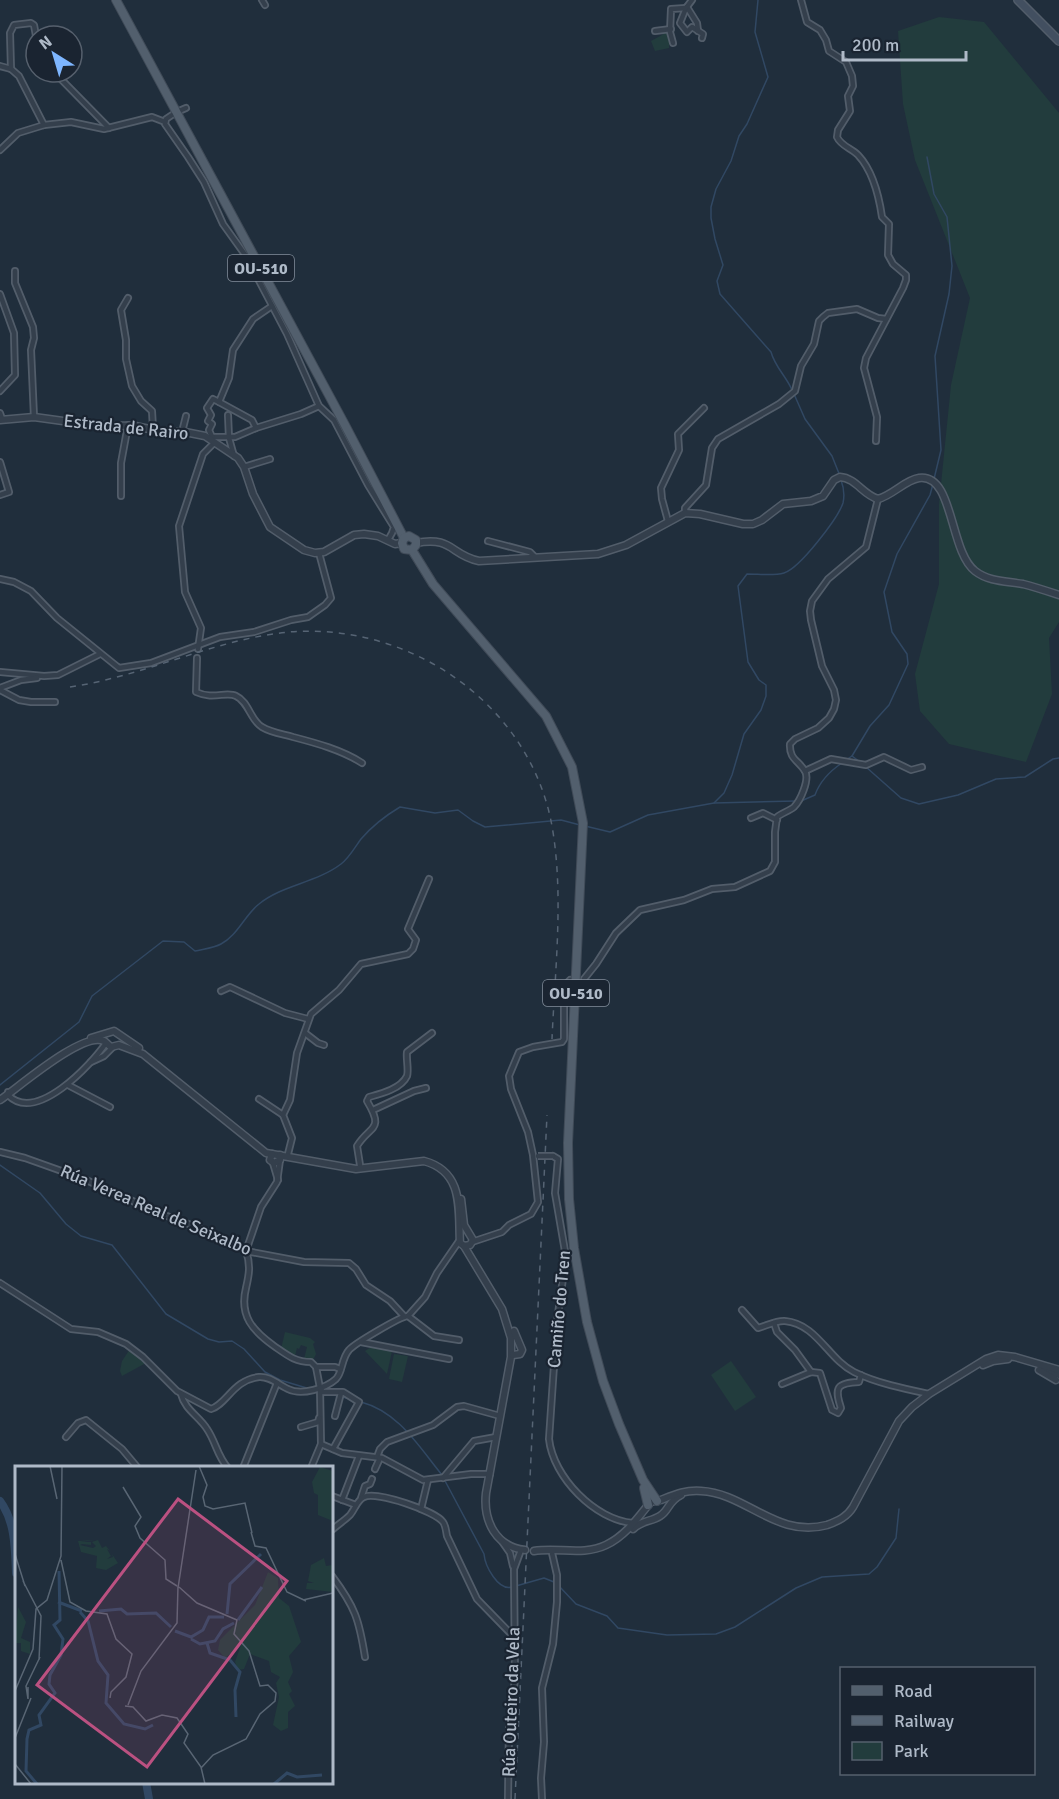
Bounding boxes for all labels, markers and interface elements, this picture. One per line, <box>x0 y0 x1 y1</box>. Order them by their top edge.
north arrow <box>24 24 84 84</box>
scale bar <box>843 24 966 62</box>
text: N <box>35 31 56 54</box>
text: 200 m <box>852 34 899 56</box>
road number: OU-510 <box>228 255 294 281</box>
street label: Estrada de Rairo <box>62 410 190 444</box>
road number: OU-510 <box>543 980 609 1006</box>
street label: Rúa Verea Real de Seixalbo <box>57 1160 255 1260</box>
street label: Camiño do Tren <box>543 1249 575 1369</box>
inset map <box>15 1466 333 1784</box>
street label: Rúa Outeiro da Vela <box>497 1627 525 1777</box>
legend <box>840 1667 1035 1775</box>
text: Road <box>894 1680 933 1702</box>
text: Railway <box>894 1710 955 1732</box>
text: Park <box>894 1740 929 1762</box>

